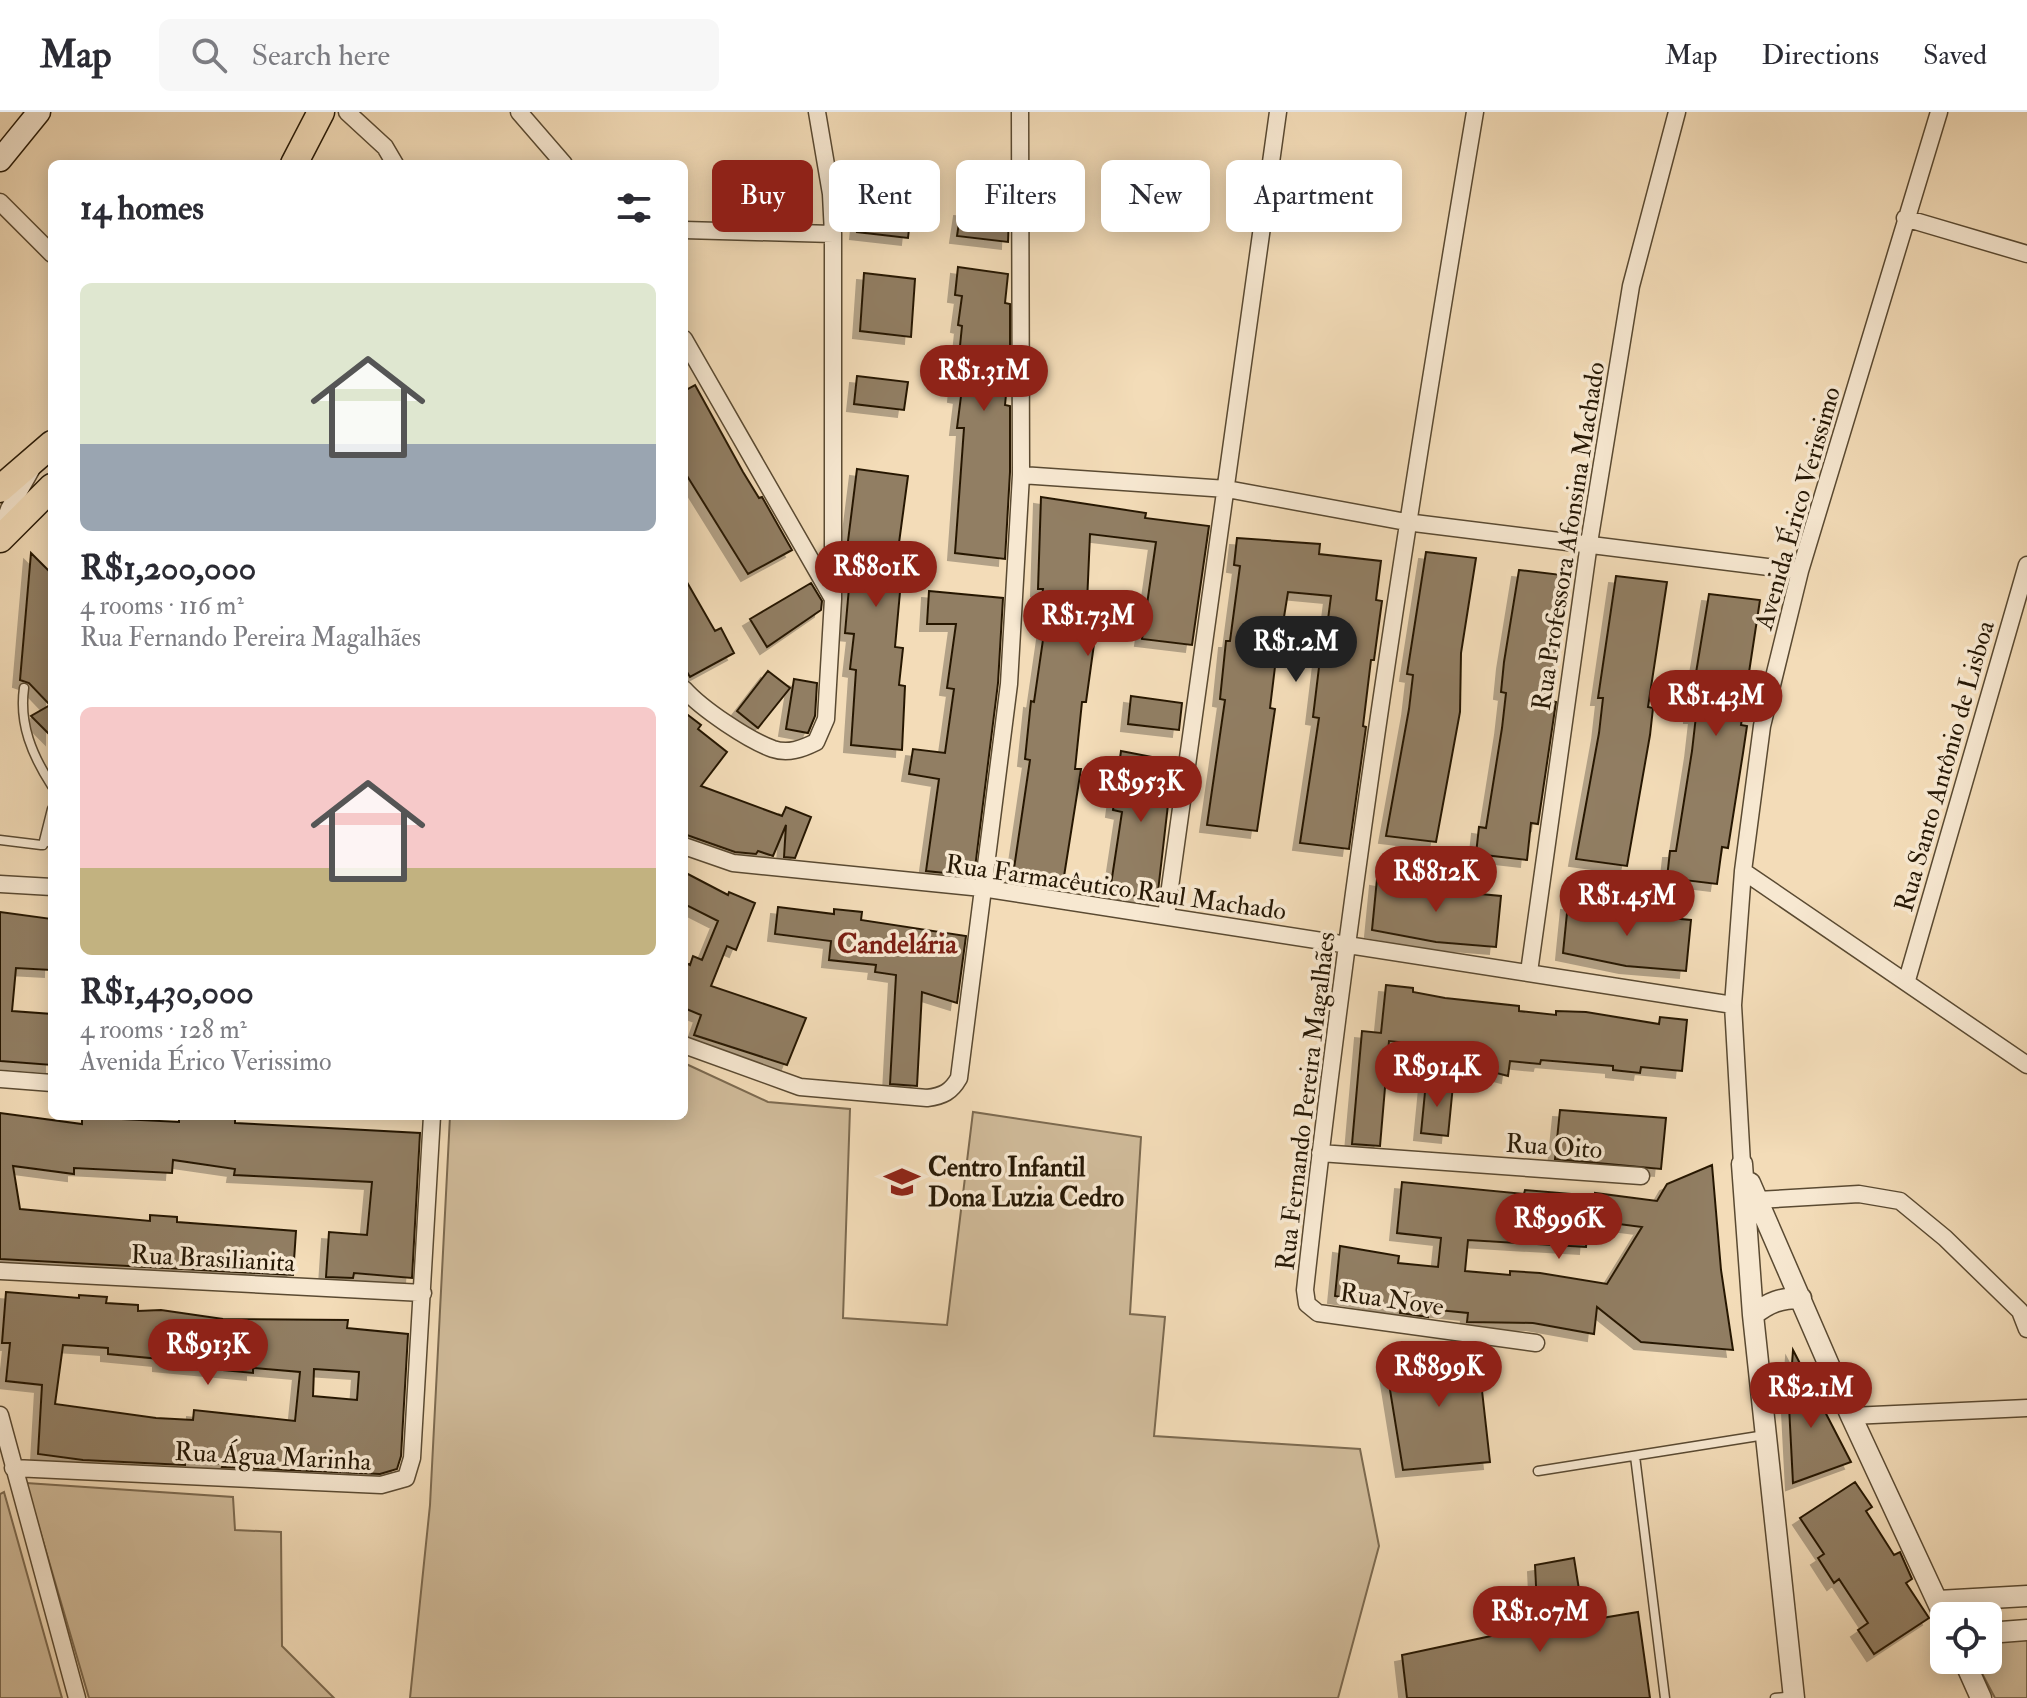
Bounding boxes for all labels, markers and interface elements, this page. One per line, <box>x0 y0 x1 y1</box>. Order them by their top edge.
search box <box>159 19 719 91</box>
text: Map <box>40 31 111 79</box>
icon: search <box>187 33 231 77</box>
text: Search here <box>251 37 390 74</box>
text: Map <box>1665 38 1718 73</box>
text: Directions <box>1762 38 1879 73</box>
text: Saved <box>1923 38 1987 73</box>
chip: Buy <box>712 160 813 232</box>
chip: Rent <box>829 160 940 232</box>
chip: Filters <box>956 160 1085 232</box>
chip: New <box>1101 160 1210 232</box>
chip: Apartment <box>1226 160 1402 232</box>
icon: filters <box>612 186 656 230</box>
text: 14 homes <box>80 187 204 230</box>
icon: home <box>296 335 440 479</box>
pin: R$1.31M <box>910 345 1058 413</box>
text: R$1.31M <box>938 355 1030 387</box>
street label: Rua Professora Afonsina Machado <box>1526 360 1612 713</box>
street label: Avenida Érico Verissimo <box>1746 382 1848 635</box>
pin: R$801K <box>811 541 941 609</box>
text: R$1,200,000 <box>80 547 256 590</box>
text: R$801K <box>833 551 919 583</box>
text: 4 rooms · 116 m² <box>80 590 244 622</box>
pin: R$1.73M <box>1014 590 1162 658</box>
text: R$1.73M <box>1041 600 1135 632</box>
pin: R$1.2M <box>1231 616 1361 684</box>
street label: Rua Santo Antônio de Lisboa <box>1888 617 2002 915</box>
text: Rua Fernando Pereira Magalhães <box>80 622 421 654</box>
text: R$1.2M <box>1253 626 1339 658</box>
pin: R$1.43M <box>1642 670 1790 738</box>
text: R$1.43M <box>1667 680 1765 712</box>
pin: R$953K <box>1076 756 1206 824</box>
icon: home <box>296 759 440 903</box>
text: R$953K <box>1098 766 1184 798</box>
pin: R$812K <box>1371 846 1501 914</box>
street label: Rua Farmacêutico Raul Machado <box>943 848 1288 928</box>
text: R$812K <box>1393 856 1479 888</box>
pin: R$1.45M <box>1553 870 1701 938</box>
text: R$1.45M <box>1578 880 1676 912</box>
district label: Candelária <box>837 927 958 962</box>
street label: Rua Fernando Pereira Magalhães <box>1269 930 1343 1272</box>
text: R$1,430,000 <box>80 971 254 1014</box>
text: 4 rooms · 128 m² <box>80 1014 247 1046</box>
pin: R$914K <box>1372 1041 1502 1109</box>
text: Avenida Érico Verissimo <box>80 1046 332 1078</box>
text: R$914K <box>1393 1051 1481 1083</box>
street label: Rua Oito <box>1505 1128 1603 1166</box>
place label: Centro Infantil Dona Luzia Cedro <box>928 1152 1125 1214</box>
school or university icon: Centro Infantil Dona Luzia Cedro <box>883 1163 921 1201</box>
pin: R$996K <box>1494 1193 1624 1261</box>
text: R$996K <box>1513 1203 1605 1235</box>
street label: Rua Brasilianita <box>130 1239 296 1279</box>
street label: Rua Nove <box>1338 1277 1446 1323</box>
pin: R$913K <box>143 1319 273 1387</box>
text: R$913K <box>166 1329 250 1361</box>
pin: R$899K <box>1374 1341 1504 1409</box>
text: R$899K <box>1394 1351 1484 1383</box>
pin: R$2.1M <box>1746 1362 1876 1430</box>
text: R$2.1M <box>1768 1372 1854 1404</box>
street label: Rua Água Marinha <box>174 1434 373 1478</box>
pin: R$1.07M <box>1466 1586 1614 1654</box>
text: R$1.07M <box>1491 1596 1589 1628</box>
map controls <box>1930 1602 2002 1674</box>
button: locate <box>1930 1602 2002 1674</box>

